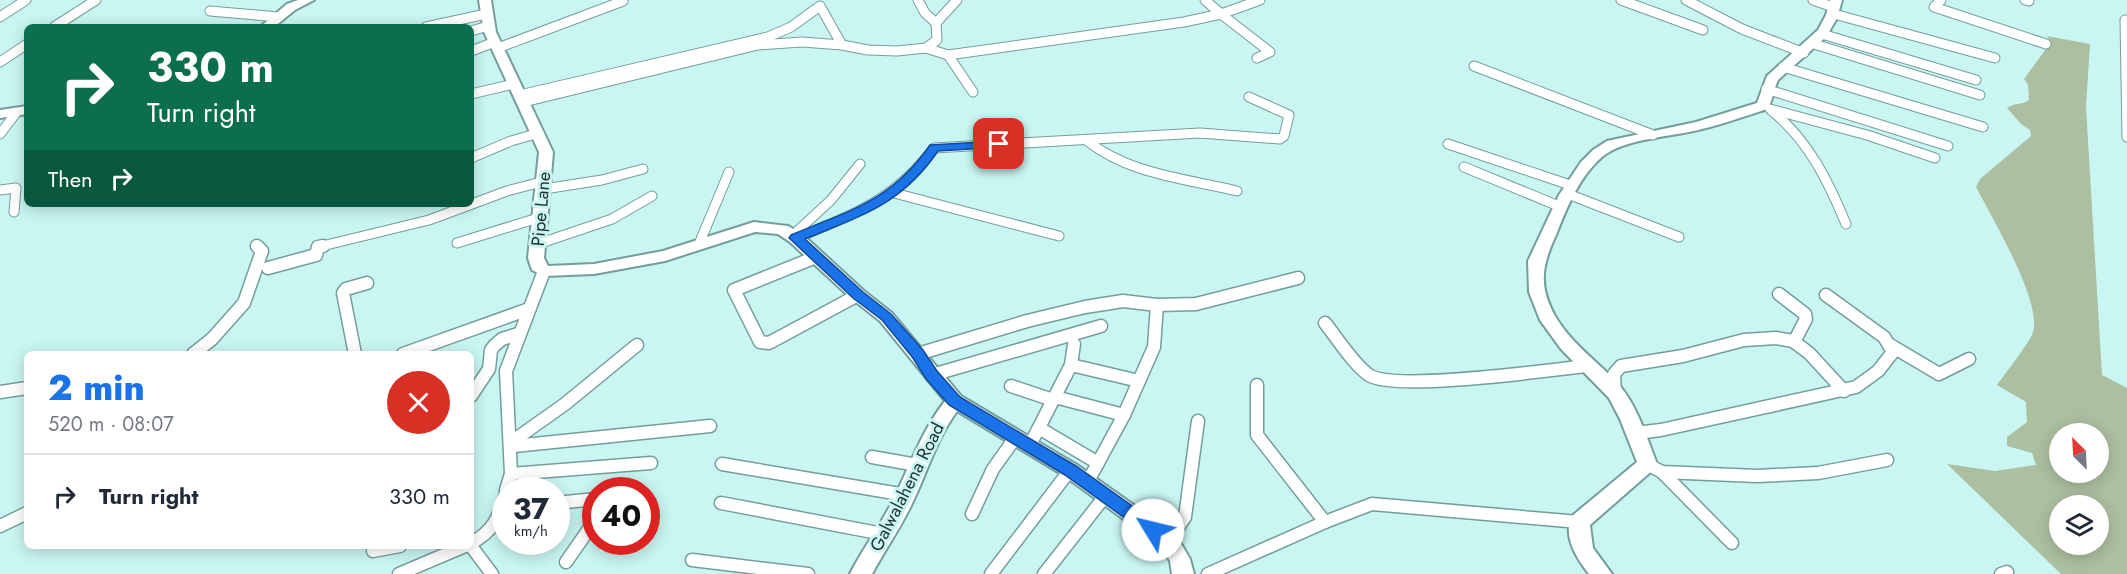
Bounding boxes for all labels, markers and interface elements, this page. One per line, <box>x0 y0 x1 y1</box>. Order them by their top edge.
text: 330 m <box>147 37 274 98</box>
icon: right <box>48 48 126 126</box>
text: Turn right <box>147 93 255 132</box>
pin <box>973 118 1024 169</box>
icon: arrive <box>982 127 1015 160</box>
icon: right <box>105 162 138 195</box>
text: Then <box>48 163 93 195</box>
street label: Pipe Lane <box>525 171 557 247</box>
text: 2 min <box>48 361 145 413</box>
button: close <box>387 371 450 434</box>
text: 520 m · 08:07 <box>48 410 174 439</box>
street label: Galwalahena Road <box>863 418 951 556</box>
north arrow <box>2049 423 2109 483</box>
map controls <box>2049 423 2109 555</box>
speed limit sign: 40 <box>582 477 660 555</box>
icon: right <box>48 480 81 513</box>
text: Turn right <box>99 480 199 512</box>
text: 330 m <box>389 480 450 512</box>
text: 37 <box>513 487 549 530</box>
button: layers <box>2049 495 2109 555</box>
position arrow <box>1121 498 1185 562</box>
text: km/h <box>514 520 548 542</box>

